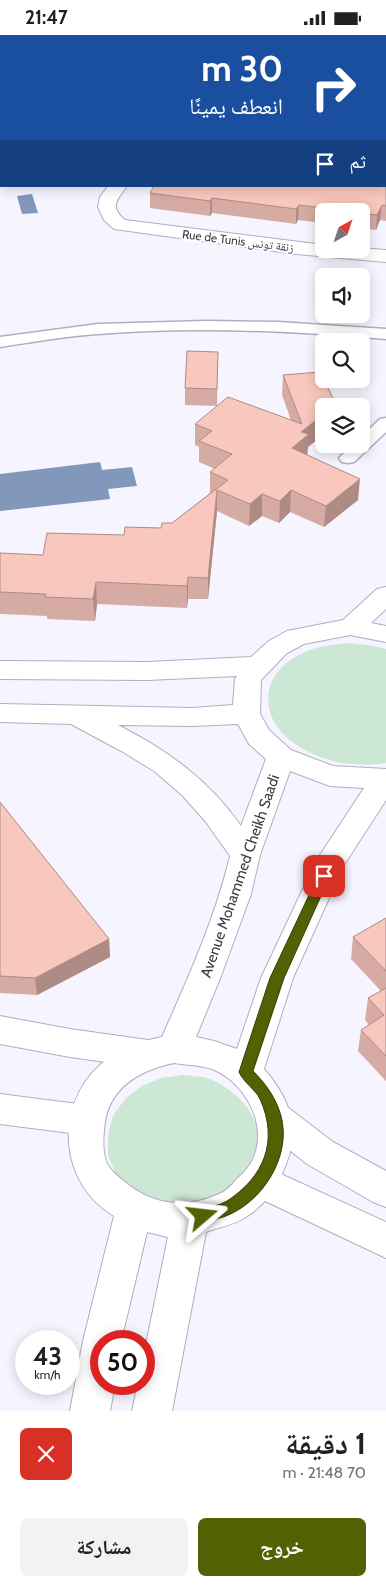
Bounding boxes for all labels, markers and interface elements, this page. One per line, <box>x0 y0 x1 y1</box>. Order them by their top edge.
text: 21:47 <box>25 6 68 29</box>
text: 30 m <box>201 47 283 90</box>
icon: right <box>301 55 366 120</box>
text: انعطف يمينًا <box>189 93 283 120</box>
icon: arrive <box>311 150 339 178</box>
text: ثم <box>349 150 366 173</box>
north arrow <box>315 203 370 257</box>
map controls <box>315 203 370 453</box>
street label: Rue de Tunis زنقة تونس <box>181 226 295 255</box>
button: sound <box>315 268 370 323</box>
button: search <box>315 333 370 388</box>
button: layers <box>315 398 370 453</box>
street label: Avenue Mohammed Cheikh Saadi <box>197 772 283 980</box>
pin <box>303 855 345 897</box>
icon: arrive <box>310 862 338 890</box>
position arrow <box>176 1189 228 1241</box>
speed limit sign: 50 <box>90 1330 155 1395</box>
text: 43 <box>33 1341 62 1371</box>
text: km/h <box>34 1367 61 1382</box>
text: 1 دقيقة <box>285 1425 366 1462</box>
button: close <box>20 1428 72 1480</box>
text: 70 m · 21:48 <box>282 1463 366 1482</box>
button: مشاركة <box>20 1518 188 1576</box>
button: خروج <box>198 1518 366 1576</box>

